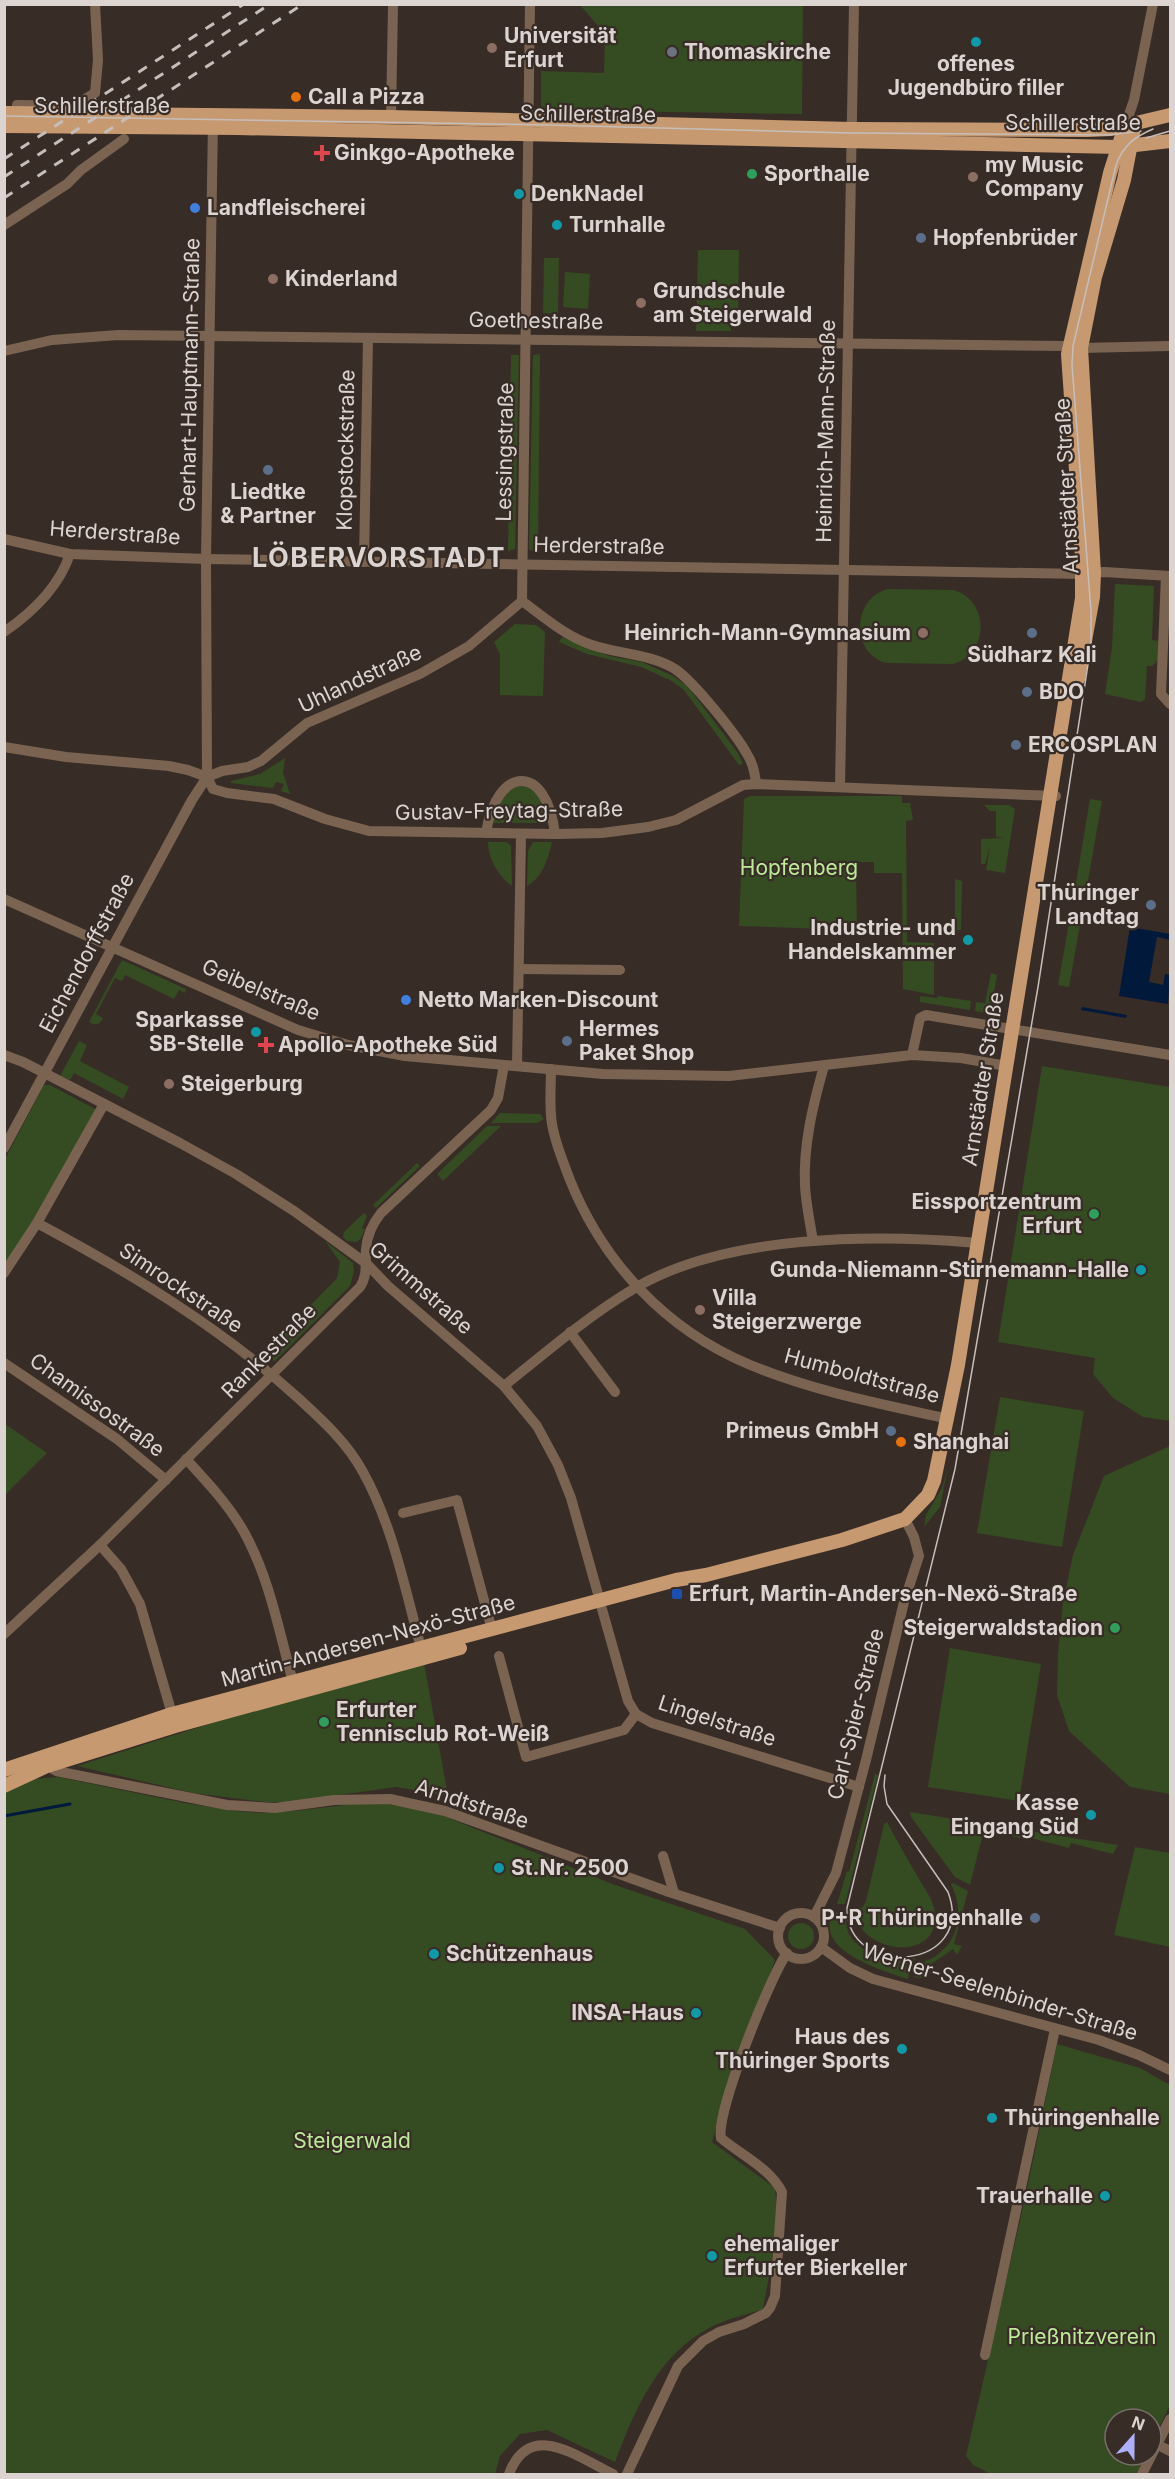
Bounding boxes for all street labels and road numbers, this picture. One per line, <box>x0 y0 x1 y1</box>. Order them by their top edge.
street label: Schillerstraße <box>34 93 170 118</box>
street label: Schillerstraße <box>520 100 656 127</box>
street label: Schillerstraße <box>1005 110 1141 135</box>
street label: Gerhart-Hauptmann-Straße <box>175 238 204 512</box>
street label: Goethestraße <box>468 307 604 334</box>
street label: Heinrich-Mann-Straße <box>811 319 840 543</box>
street label: Klopstockstraße <box>332 369 359 531</box>
street label: Lessingstraße <box>491 382 518 522</box>
street label: Arnstädter Straße <box>1049 397 1084 575</box>
street label: Herderstraße <box>49 515 181 550</box>
street label: Herderstraße <box>533 532 665 559</box>
street label: Uhlandstraße <box>294 639 425 718</box>
street label: Gustav-Freytag-Straße <box>395 796 623 825</box>
street label: Eichendorffstraße <box>34 869 139 1037</box>
street label: Geibelstraße <box>198 953 324 1026</box>
street label: Arnstädter Straße <box>956 990 1009 1168</box>
street label: Grimmstraße <box>365 1236 478 1339</box>
street label: Simrockstraße <box>115 1237 248 1338</box>
street label: Rankestraße <box>216 1298 321 1403</box>
street label: Humboldtstraße <box>782 1343 942 1408</box>
street label: Chamissostraße <box>25 1347 170 1462</box>
street label: Martin-Andersen-Nexö-Straße <box>218 1589 518 1692</box>
street label: Carl-Spier-Straße <box>822 1626 889 1802</box>
street label: Lingelstraße <box>655 1690 779 1751</box>
street label: Arndtstraße <box>412 1773 532 1834</box>
street label: Werner-Seelenbinder-Straße <box>859 1938 1141 2045</box>

